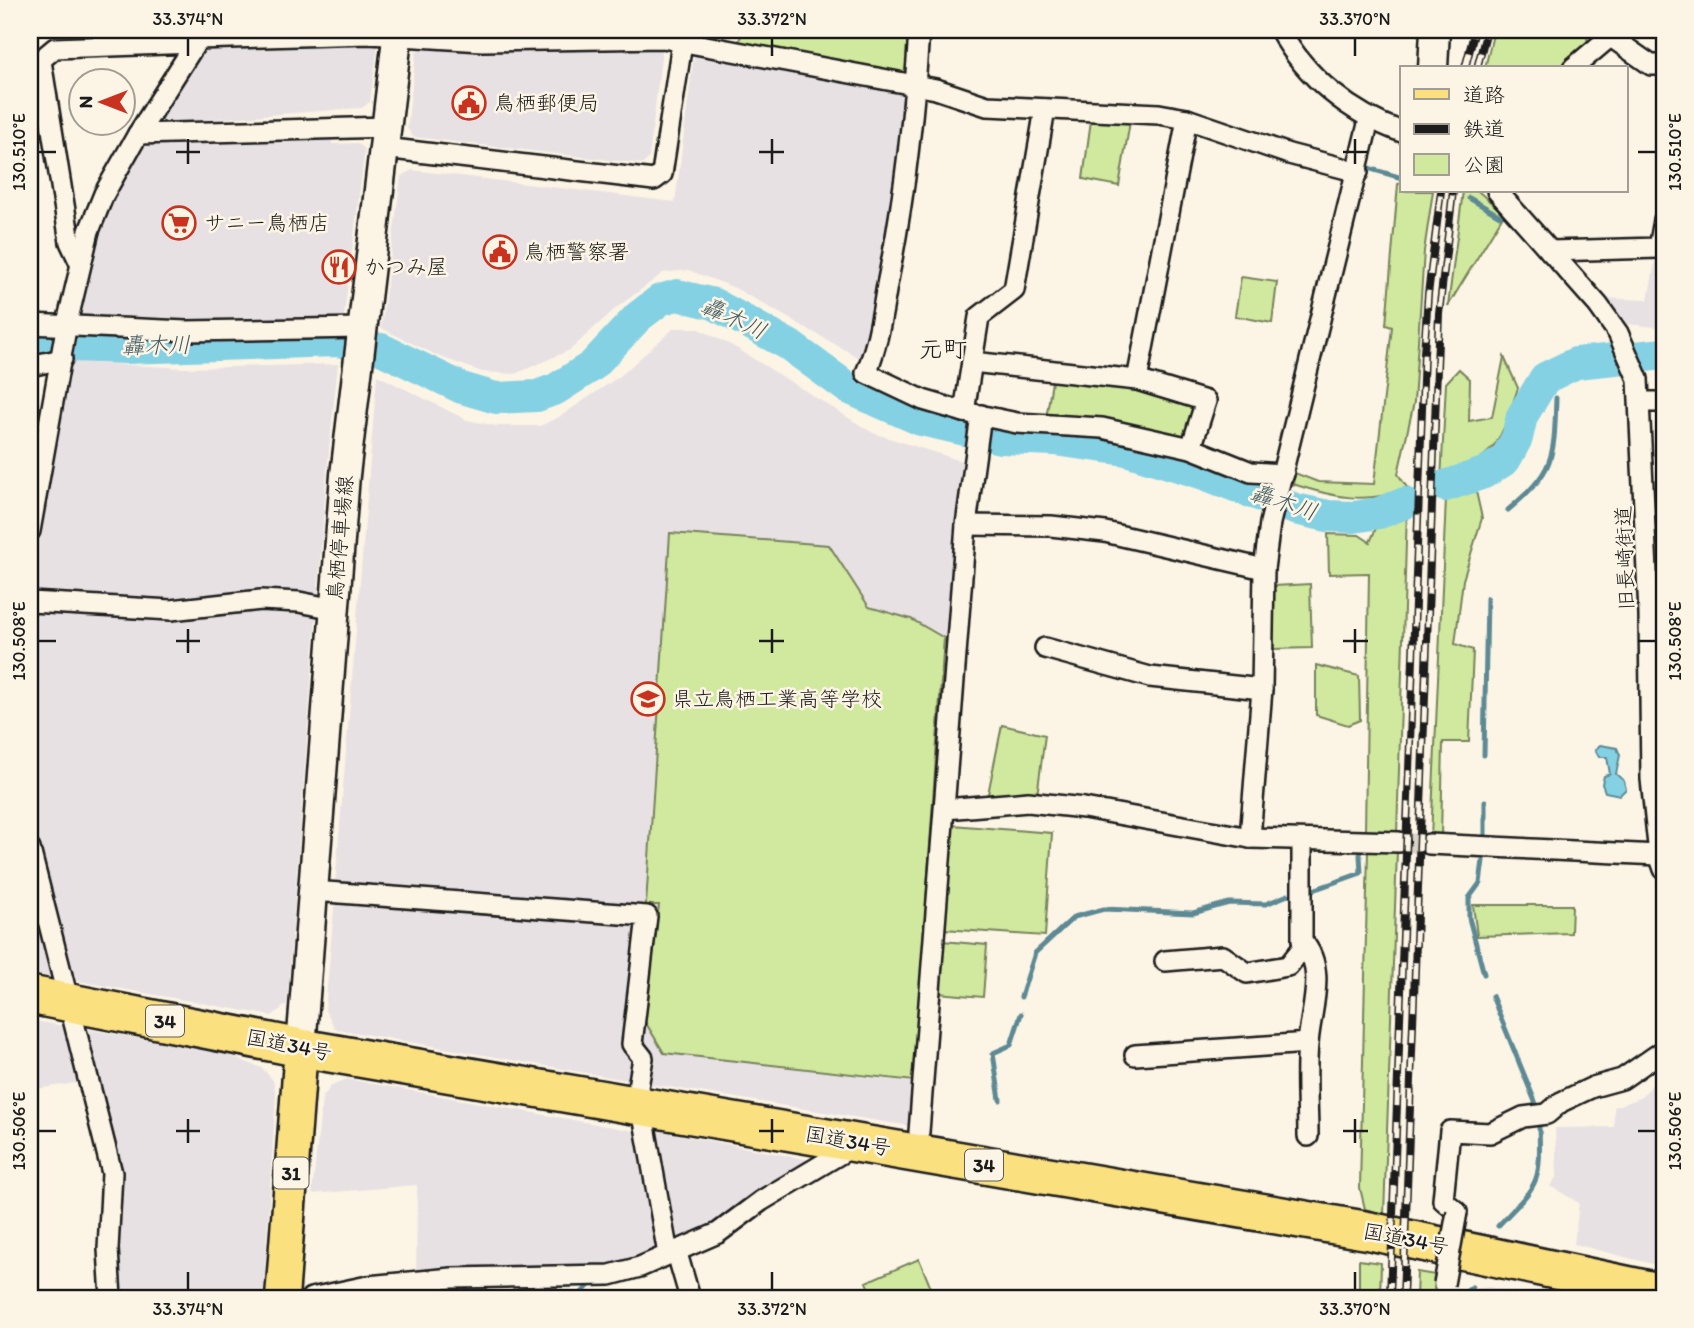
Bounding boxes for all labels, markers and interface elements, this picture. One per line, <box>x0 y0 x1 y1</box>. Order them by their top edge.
text: 33.374°N <box>152 8 224 30</box>
text: 33.372°N <box>737 8 807 30</box>
text: 33.370°N <box>1319 8 1391 30</box>
north arrow <box>66 66 136 136</box>
legend <box>1400 66 1628 192</box>
text: 道路 <box>1463 82 1505 107</box>
public building icon: 鳥栖郵便局 <box>450 84 488 122</box>
place label: 鳥栖郵便局 <box>494 90 599 115</box>
text: N <box>74 96 97 108</box>
text: 130.510°E <box>8 113 30 191</box>
text: 130.510°E <box>1664 113 1686 191</box>
text: 鉄道 <box>1463 116 1505 141</box>
text: 公園 <box>1463 152 1505 177</box>
supermarket icon: サニー鳥栖店 <box>160 204 198 242</box>
place label: サニー鳥栖店 <box>204 210 330 235</box>
public building icon: 鳥栖警察署 <box>481 233 519 271</box>
place label: 鳥栖警察署 <box>524 239 629 264</box>
restaurant icon: かつみ屋 <box>320 248 358 286</box>
place label: かつみ屋 <box>364 254 448 279</box>
water label: 轟木川 <box>697 291 771 345</box>
water label: 轟木川 <box>121 330 191 360</box>
district label: 元町 <box>919 334 967 363</box>
street label: 鳥栖停車場線 <box>322 474 357 602</box>
water label: 轟木川 <box>1247 478 1321 526</box>
street label: 旧長崎街道 <box>1610 505 1639 611</box>
text: 130.508°E <box>8 601 30 681</box>
text: 130.508°E <box>1664 601 1686 681</box>
school or university icon: 県立鳥栖工業高等学校 <box>629 680 667 718</box>
place label: 県立鳥栖工業高等学校 <box>672 686 882 711</box>
road number: 34 <box>146 1006 184 1036</box>
street label: 国道34号 <box>244 1024 334 1065</box>
text: 130.506°E <box>8 1091 30 1170</box>
text: 130.506°E <box>1664 1091 1686 1170</box>
street label: 国道34号 <box>803 1121 893 1160</box>
road number: 34 <box>965 1149 1003 1180</box>
road number: 31 <box>274 1158 308 1189</box>
street label: 国道34号 <box>1361 1218 1451 1259</box>
text: 33.374°N <box>152 1298 224 1320</box>
text: 33.372°N <box>737 1298 807 1320</box>
text: 33.370°N <box>1319 1298 1391 1320</box>

